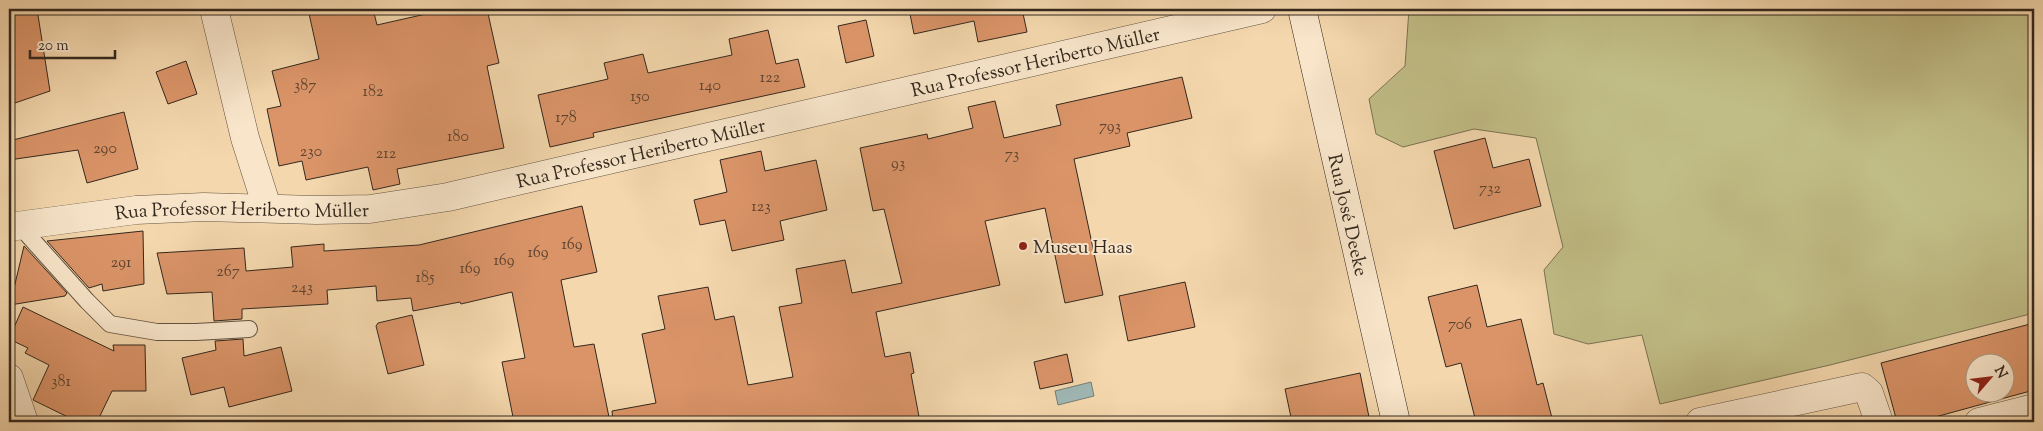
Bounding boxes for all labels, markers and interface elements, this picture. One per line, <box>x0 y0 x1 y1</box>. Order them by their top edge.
street label: Rua Professor Heriberto Müller <box>909 22 1163 106</box>
scale bar <box>30 28 115 60</box>
text: 20 m <box>38 36 69 57</box>
house number: 122 <box>760 67 781 90</box>
house number: 387 <box>294 75 316 98</box>
house number: 140 <box>699 75 721 98</box>
house number: 182 <box>363 81 384 104</box>
house number: 150 <box>630 86 650 109</box>
house number: 178 <box>555 107 577 130</box>
street label: Rua Professor Heriberto Müller <box>514 113 768 197</box>
house number: 793 <box>1099 116 1121 139</box>
house number: 180 <box>447 126 469 149</box>
house number: 290 <box>93 138 117 161</box>
house number: 230 <box>300 141 322 164</box>
house number: 212 <box>376 143 397 166</box>
house number: 73 <box>1005 144 1019 167</box>
street label: Rua José Deeke <box>1319 151 1373 279</box>
house number: 93 <box>891 153 905 176</box>
house number: 732 <box>1479 178 1501 201</box>
street label: Rua Professor Heriberto Müller <box>113 196 369 229</box>
house number: 123 <box>751 196 771 219</box>
house number: 169 <box>561 234 583 257</box>
place label: Museu Haas <box>1033 235 1132 262</box>
marker: Museu Haas <box>1017 240 1029 252</box>
house number: 169 <box>527 242 549 265</box>
house number: 169 <box>493 250 515 273</box>
house number: 291 <box>111 252 132 275</box>
house number: 169 <box>459 258 481 281</box>
house number: 267 <box>216 261 240 284</box>
house number: 185 <box>416 267 435 290</box>
house number: 243 <box>291 277 313 300</box>
house number: 706 <box>1448 314 1472 337</box>
north arrow <box>1966 354 2016 404</box>
text: N <box>1988 363 2011 382</box>
house number: 381 <box>51 371 72 394</box>

